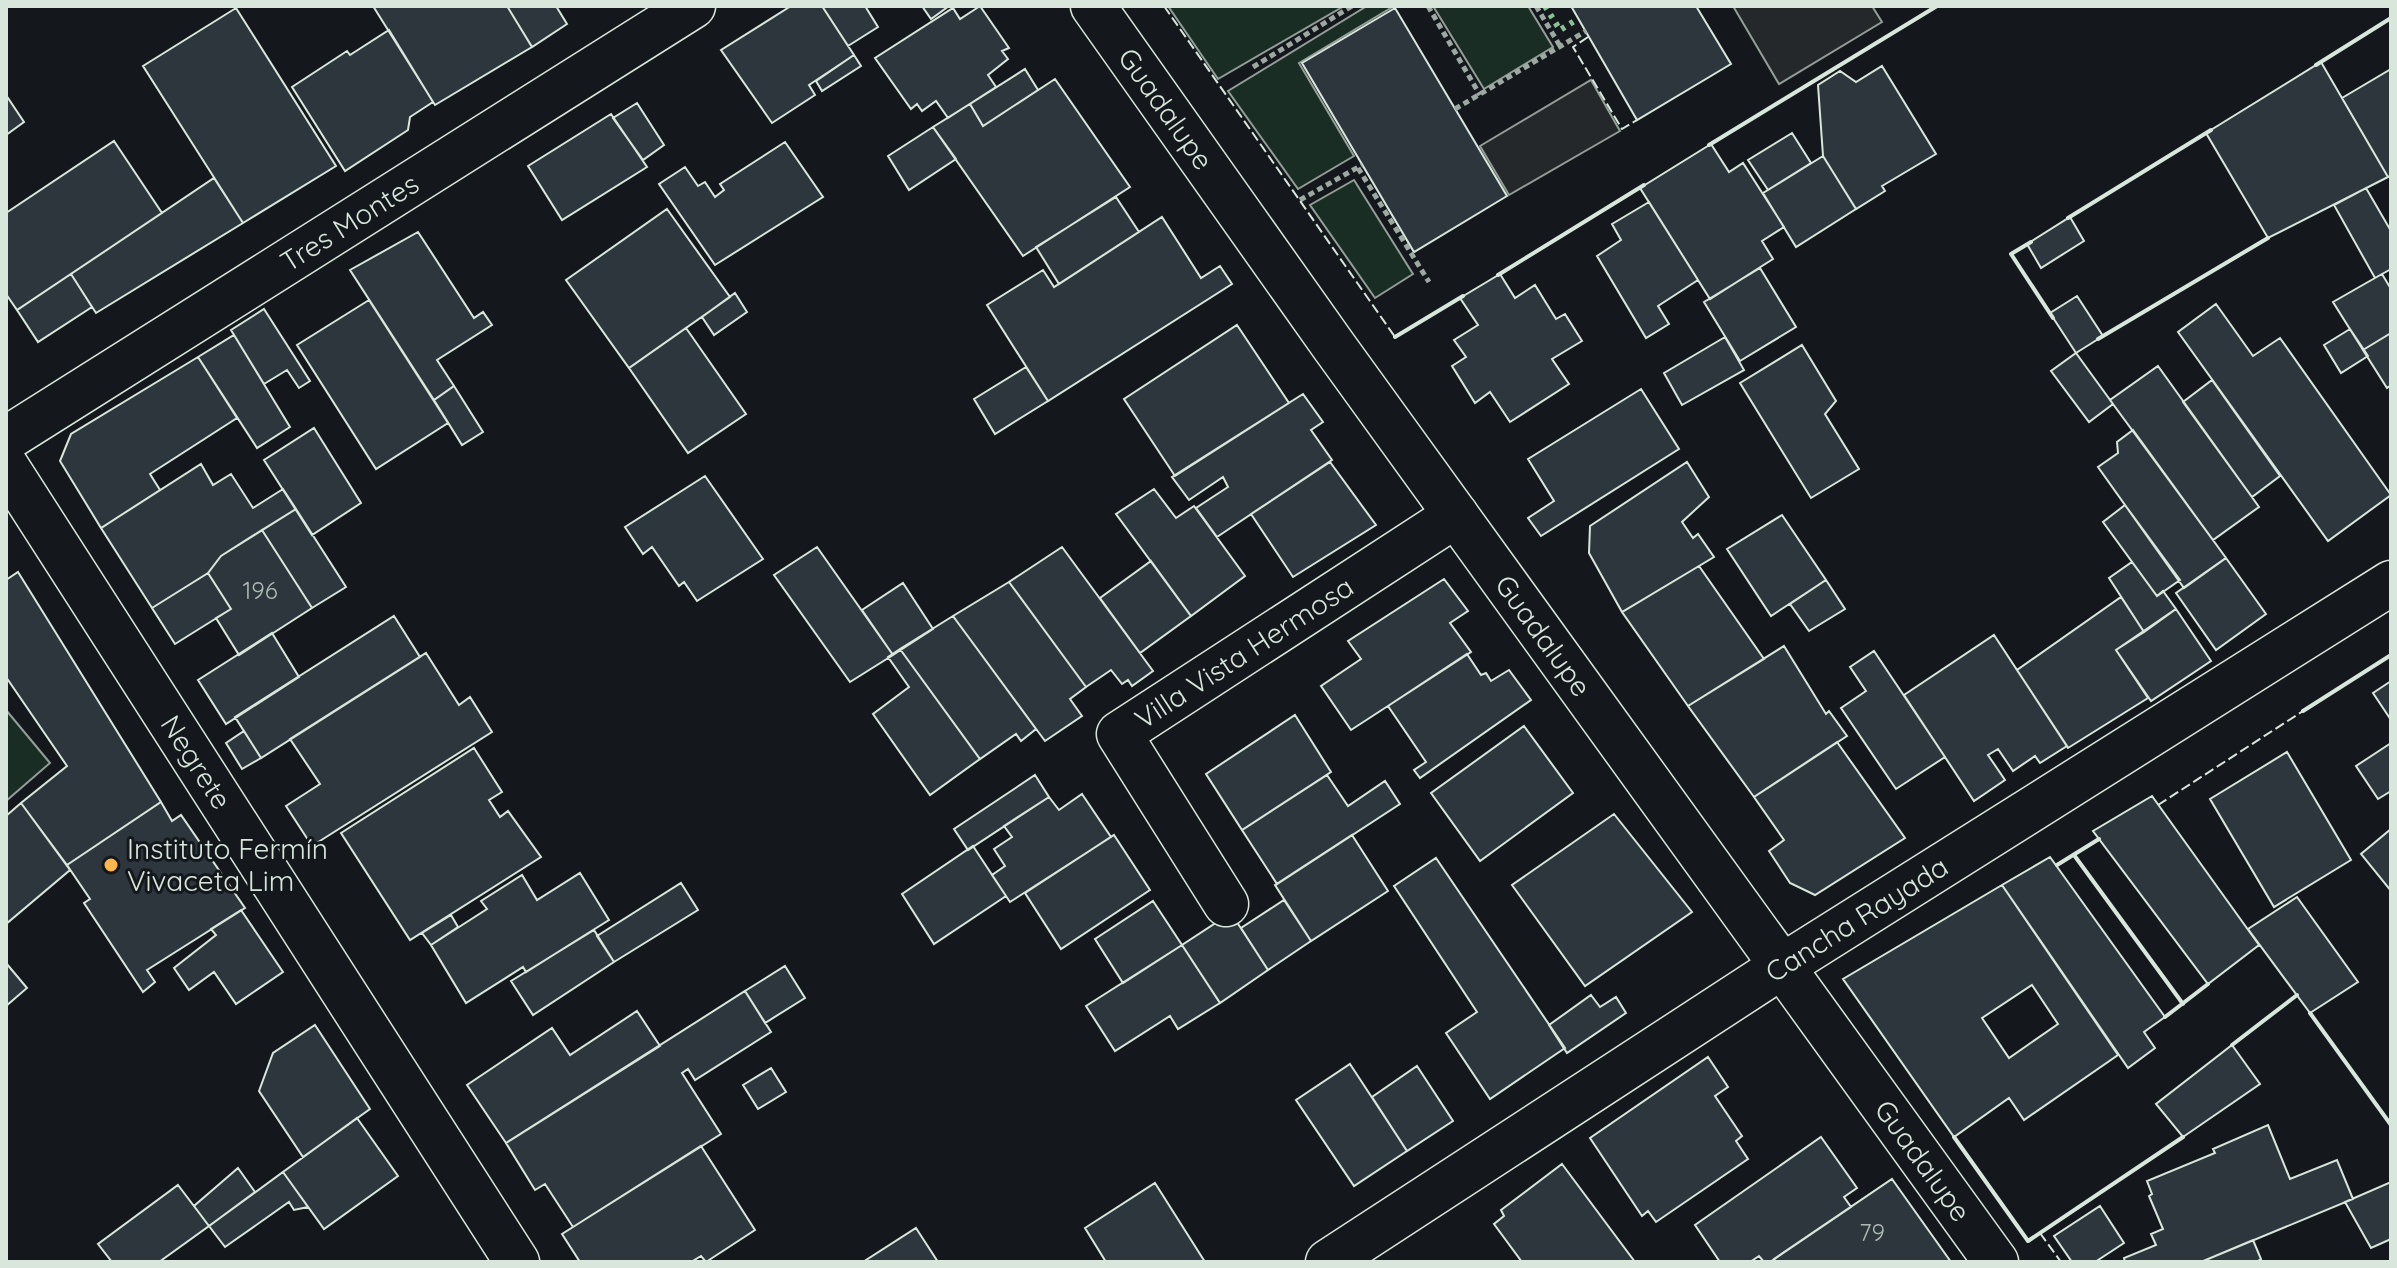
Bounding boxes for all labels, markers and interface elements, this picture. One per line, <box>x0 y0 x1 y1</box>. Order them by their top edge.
street label: Guadalupe <box>1111 41 1221 176</box>
street label: Tres Montes <box>274 166 425 279</box>
street label: Guadalupe <box>1488 568 1599 703</box>
street label: Villa Vista Hermosa <box>1128 569 1360 736</box>
house number: 196 <box>242 575 278 605</box>
street label: Negrete <box>154 708 240 815</box>
place label: Instituto Fermín Vivaceta Lim <box>127 831 328 898</box>
street label: Cancha Rayada <box>1758 848 1954 989</box>
marker: Instituto Fermín Vivaceta Lim <box>102 856 120 874</box>
street label: Guadalupe <box>1868 1093 1979 1228</box>
house number: 79 <box>1859 1217 1885 1247</box>

